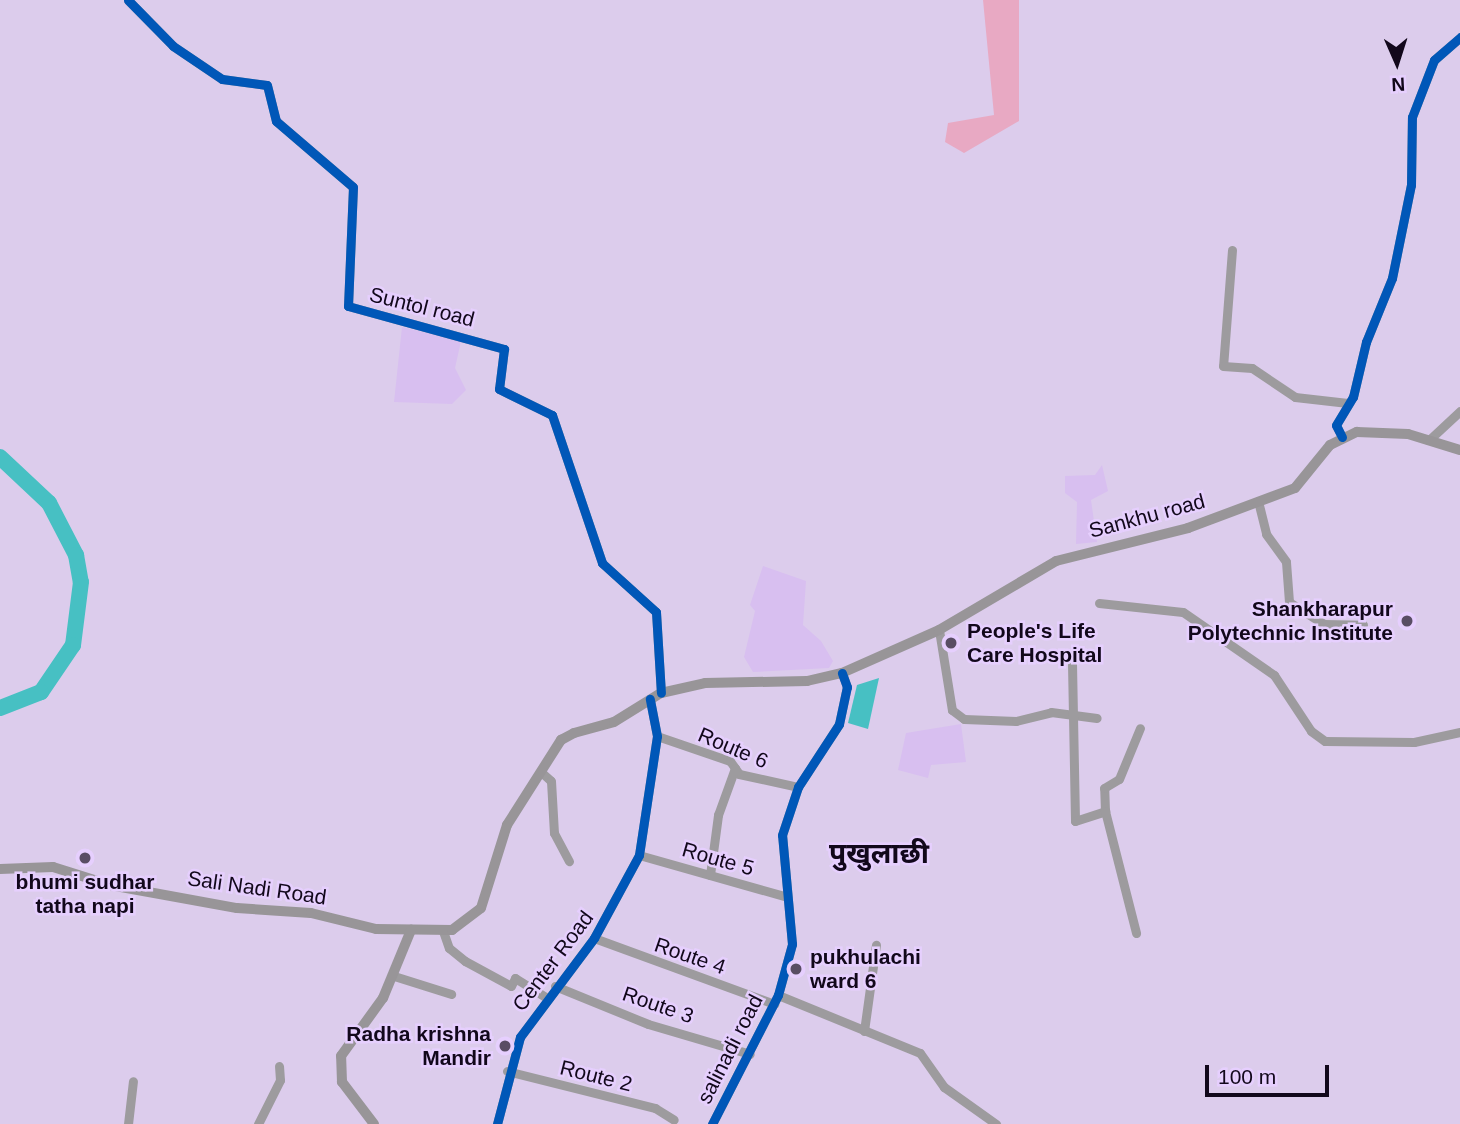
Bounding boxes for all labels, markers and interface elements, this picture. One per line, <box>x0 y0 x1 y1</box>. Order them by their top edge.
north arrow <box>1362 28 1432 98</box>
text: N <box>1391 74 1406 95</box>
street label: Suntol road <box>367 282 477 332</box>
street label: Sankhu road <box>1086 488 1208 544</box>
place label: Shankharapur Polytechnic Institute <box>1188 596 1393 646</box>
marker: Shankharapur Polytechnic Institute <box>1399 613 1415 629</box>
place label: People's Life Care Hospital <box>967 618 1102 668</box>
marker: People's Life Care Hospital <box>941 633 961 653</box>
street label: Route 6 <box>694 722 772 774</box>
street label: Route 5 <box>679 837 757 881</box>
district label: पुखुलाछी <box>829 837 929 871</box>
marker: bhumi sudhar tatha napi <box>77 850 93 866</box>
street label: Sali Nadi Road <box>186 866 328 910</box>
place label: bhumi sudhar tatha napi <box>16 869 154 919</box>
street label: Center Road <box>507 906 599 1016</box>
street label: Route 4 <box>651 932 729 980</box>
place label: pukhulachi ward 6 <box>810 944 921 994</box>
marker: pukhulachi ward 6 <box>788 961 804 977</box>
street label: Route 3 <box>619 981 697 1029</box>
street label: salinadi road <box>692 990 768 1108</box>
place label: Radha krishna Mandir <box>346 1021 491 1071</box>
marker: Radha krishna Mandir <box>497 1038 513 1054</box>
scale bar <box>1208 1050 1332 1094</box>
street label: Route 2 <box>557 1055 635 1097</box>
text: 100 m <box>1218 1065 1276 1088</box>

